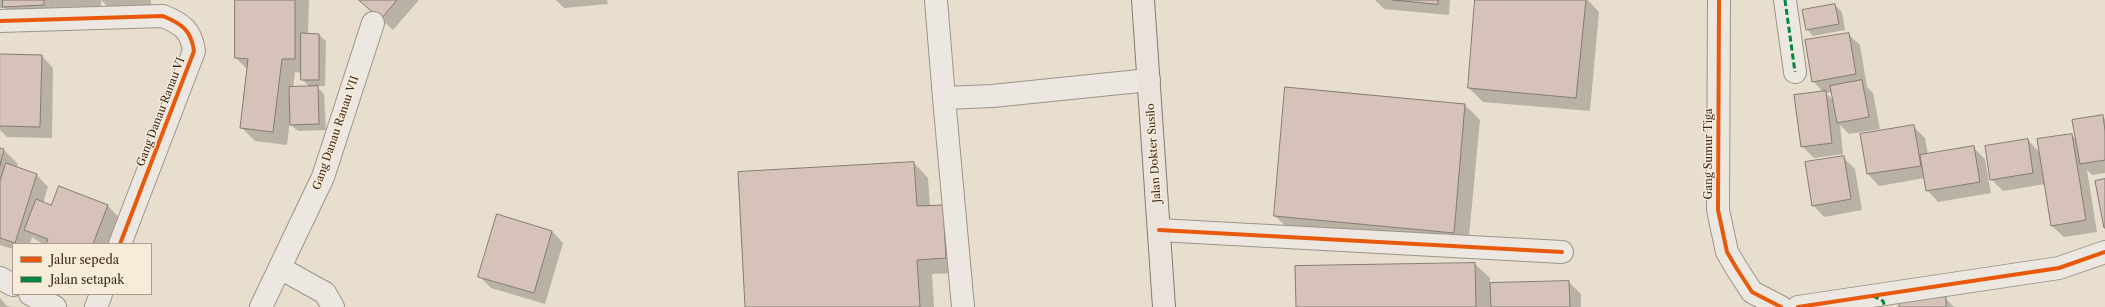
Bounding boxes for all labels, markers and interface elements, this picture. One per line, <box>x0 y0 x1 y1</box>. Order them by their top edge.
street label: Gang Danau Ranau VI <box>134 56 188 168</box>
street label: Gang Danau Ranau VII <box>310 74 362 192</box>
street label: Jalan Dokter Susilo <box>1144 103 1164 203</box>
street label: Gang Sumur Tiga <box>1702 108 1716 200</box>
legend <box>12 243 152 295</box>
text: Jalur sepeda <box>50 252 119 267</box>
text: Jalan setapak <box>50 272 124 287</box>

